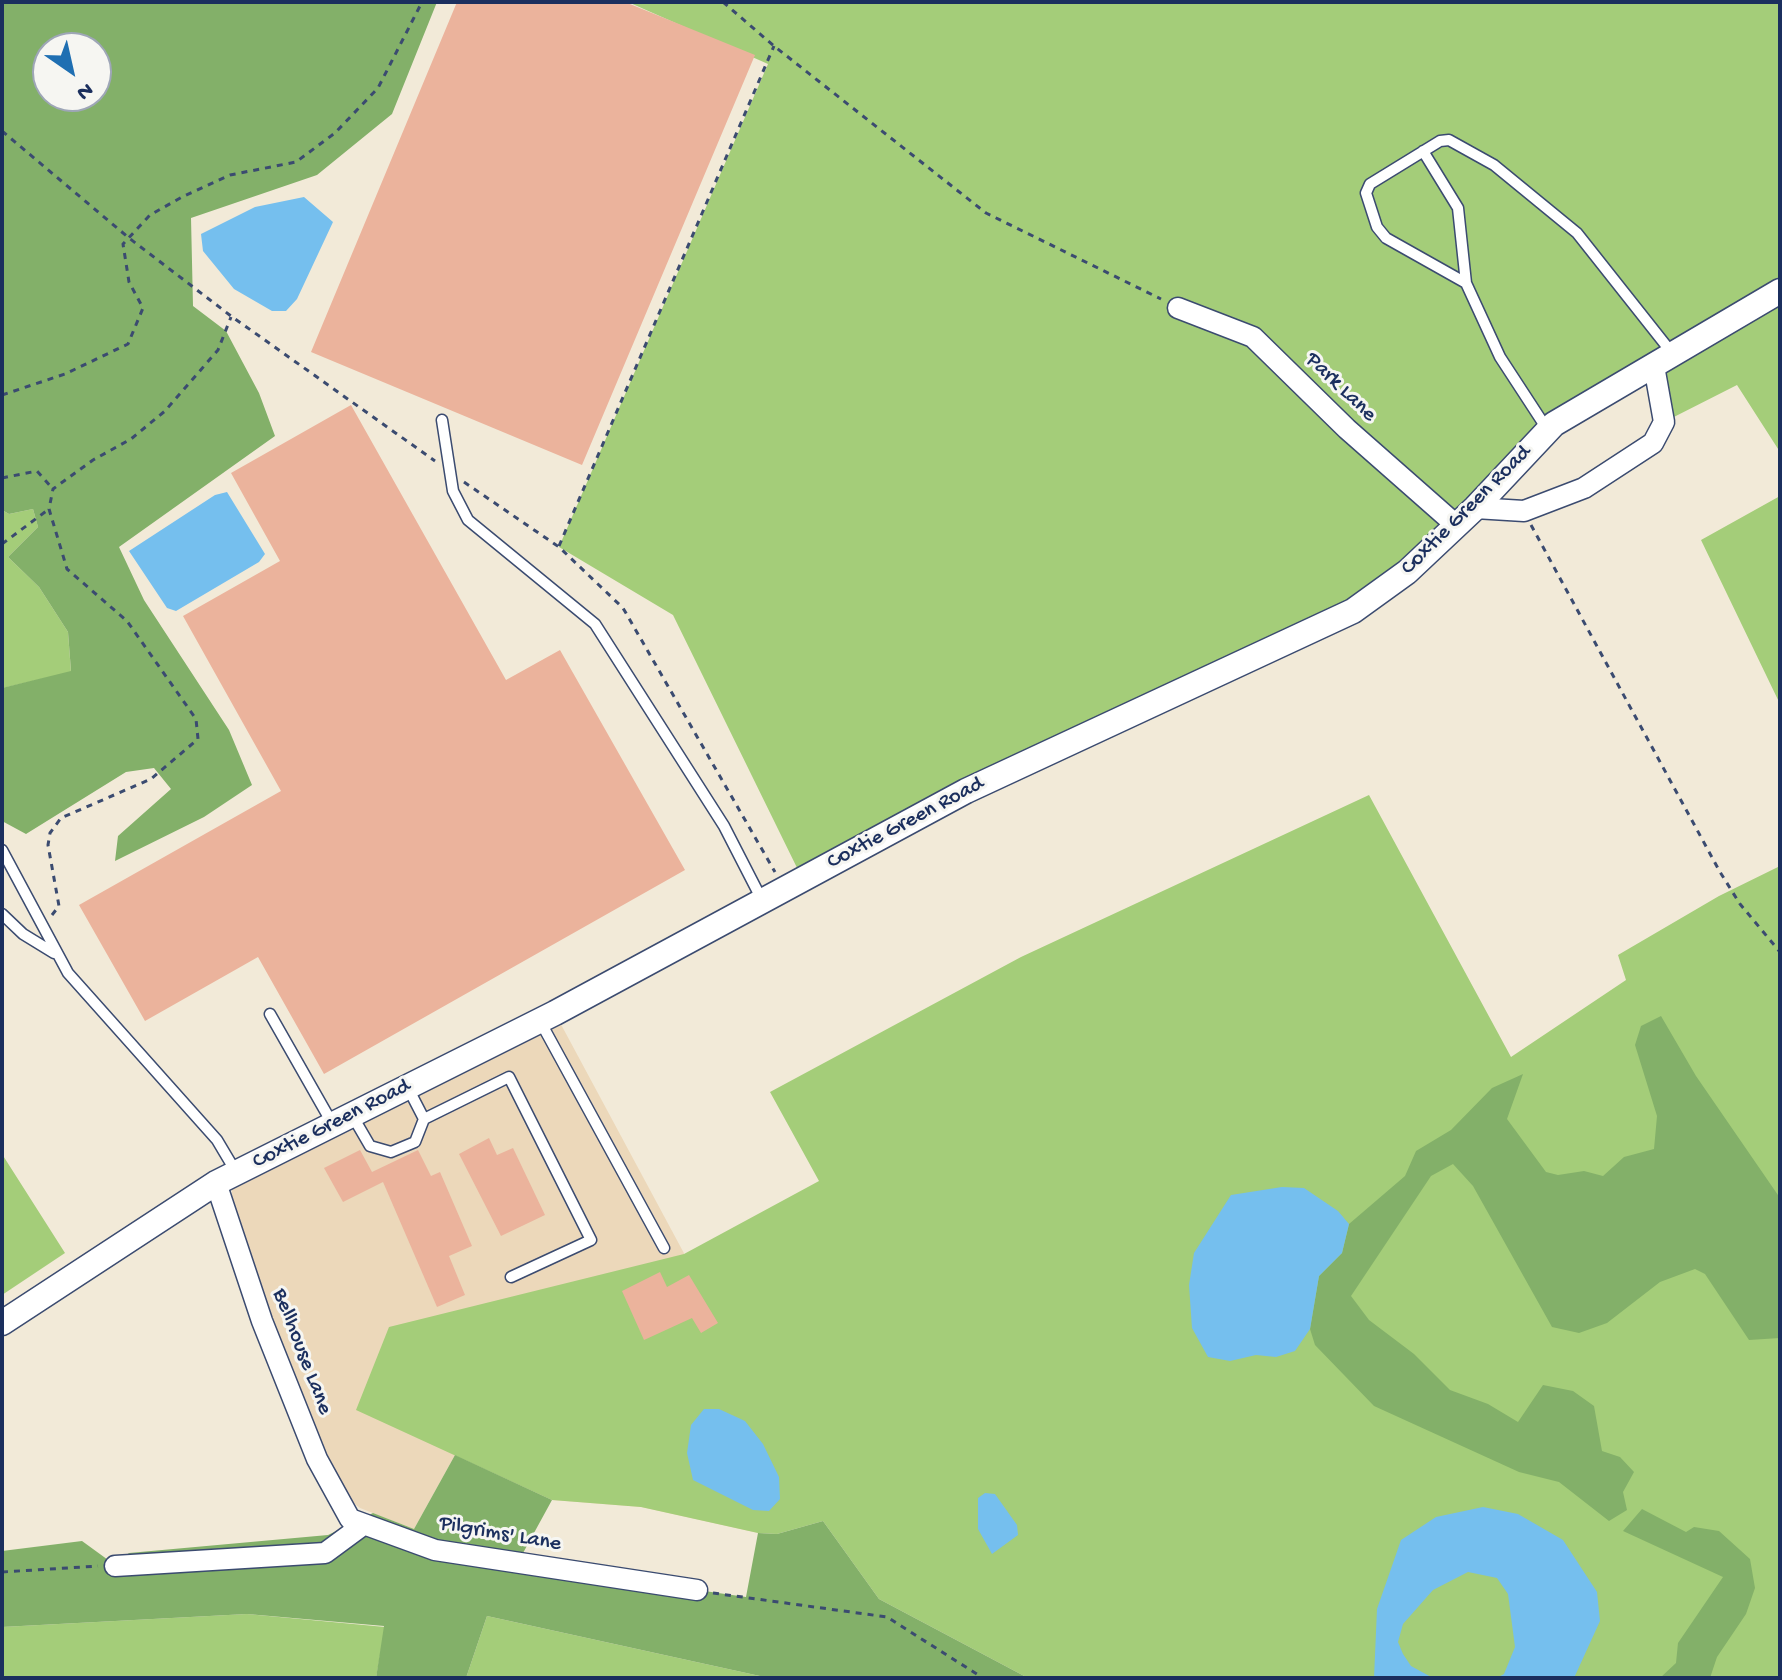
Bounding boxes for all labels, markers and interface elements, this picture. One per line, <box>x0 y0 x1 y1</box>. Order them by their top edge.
north arrow <box>32 32 112 112</box>
text: N <box>71 75 98 105</box>
street label: Park Lane <box>1299 348 1381 428</box>
street label: Coxtie Green Road <box>1396 440 1538 582</box>
street label: Coxtie Green Road <box>823 772 989 876</box>
street label: Coxtie Green Road <box>249 1074 415 1176</box>
street label: Bellhouse Lane <box>265 1285 337 1419</box>
street label: Pilgrims' Lane <box>437 1511 563 1559</box>

